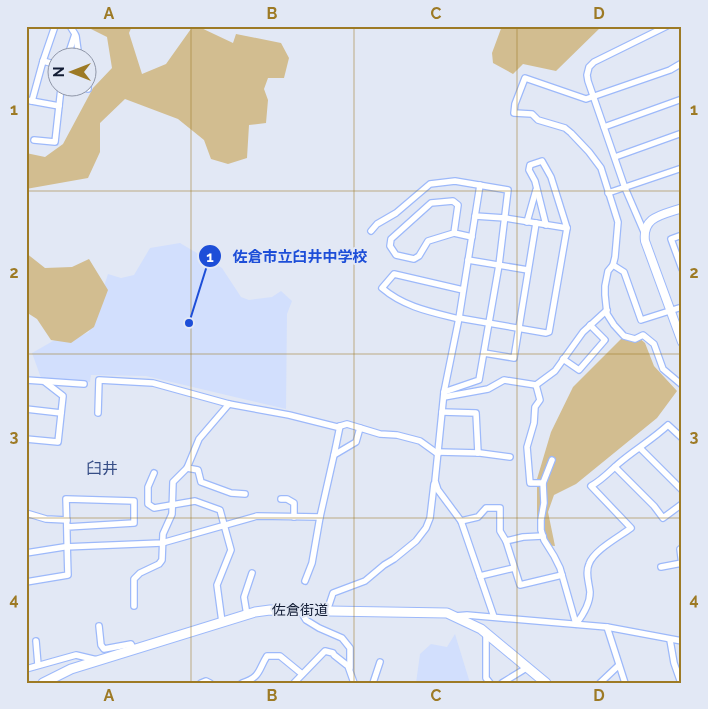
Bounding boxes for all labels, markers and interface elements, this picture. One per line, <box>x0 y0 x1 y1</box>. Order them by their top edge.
text: A <box>104 4 115 23</box>
text: B <box>267 4 278 23</box>
text: C <box>431 4 442 23</box>
text: D <box>593 4 605 23</box>
north arrow <box>48 48 98 98</box>
text: N <box>51 67 67 77</box>
text: 1 <box>10 100 18 119</box>
text: 1 <box>690 100 698 119</box>
callout: 佐倉市立臼井中学校 <box>197 241 377 271</box>
text: 1 <box>206 248 214 266</box>
text: 佐倉市立臼井中学校 <box>232 248 368 266</box>
text: 2 <box>9 263 19 282</box>
text: 2 <box>689 263 699 282</box>
text: 3 <box>10 427 19 446</box>
text: 3 <box>690 427 699 446</box>
district label: 臼井 <box>86 459 118 478</box>
text: 4 <box>9 590 19 609</box>
text: 4 <box>689 590 699 609</box>
street label: 佐倉街道 <box>272 602 328 618</box>
text: A <box>104 686 115 705</box>
text: B <box>267 686 278 705</box>
text: C <box>431 686 442 705</box>
text: D <box>593 686 605 705</box>

